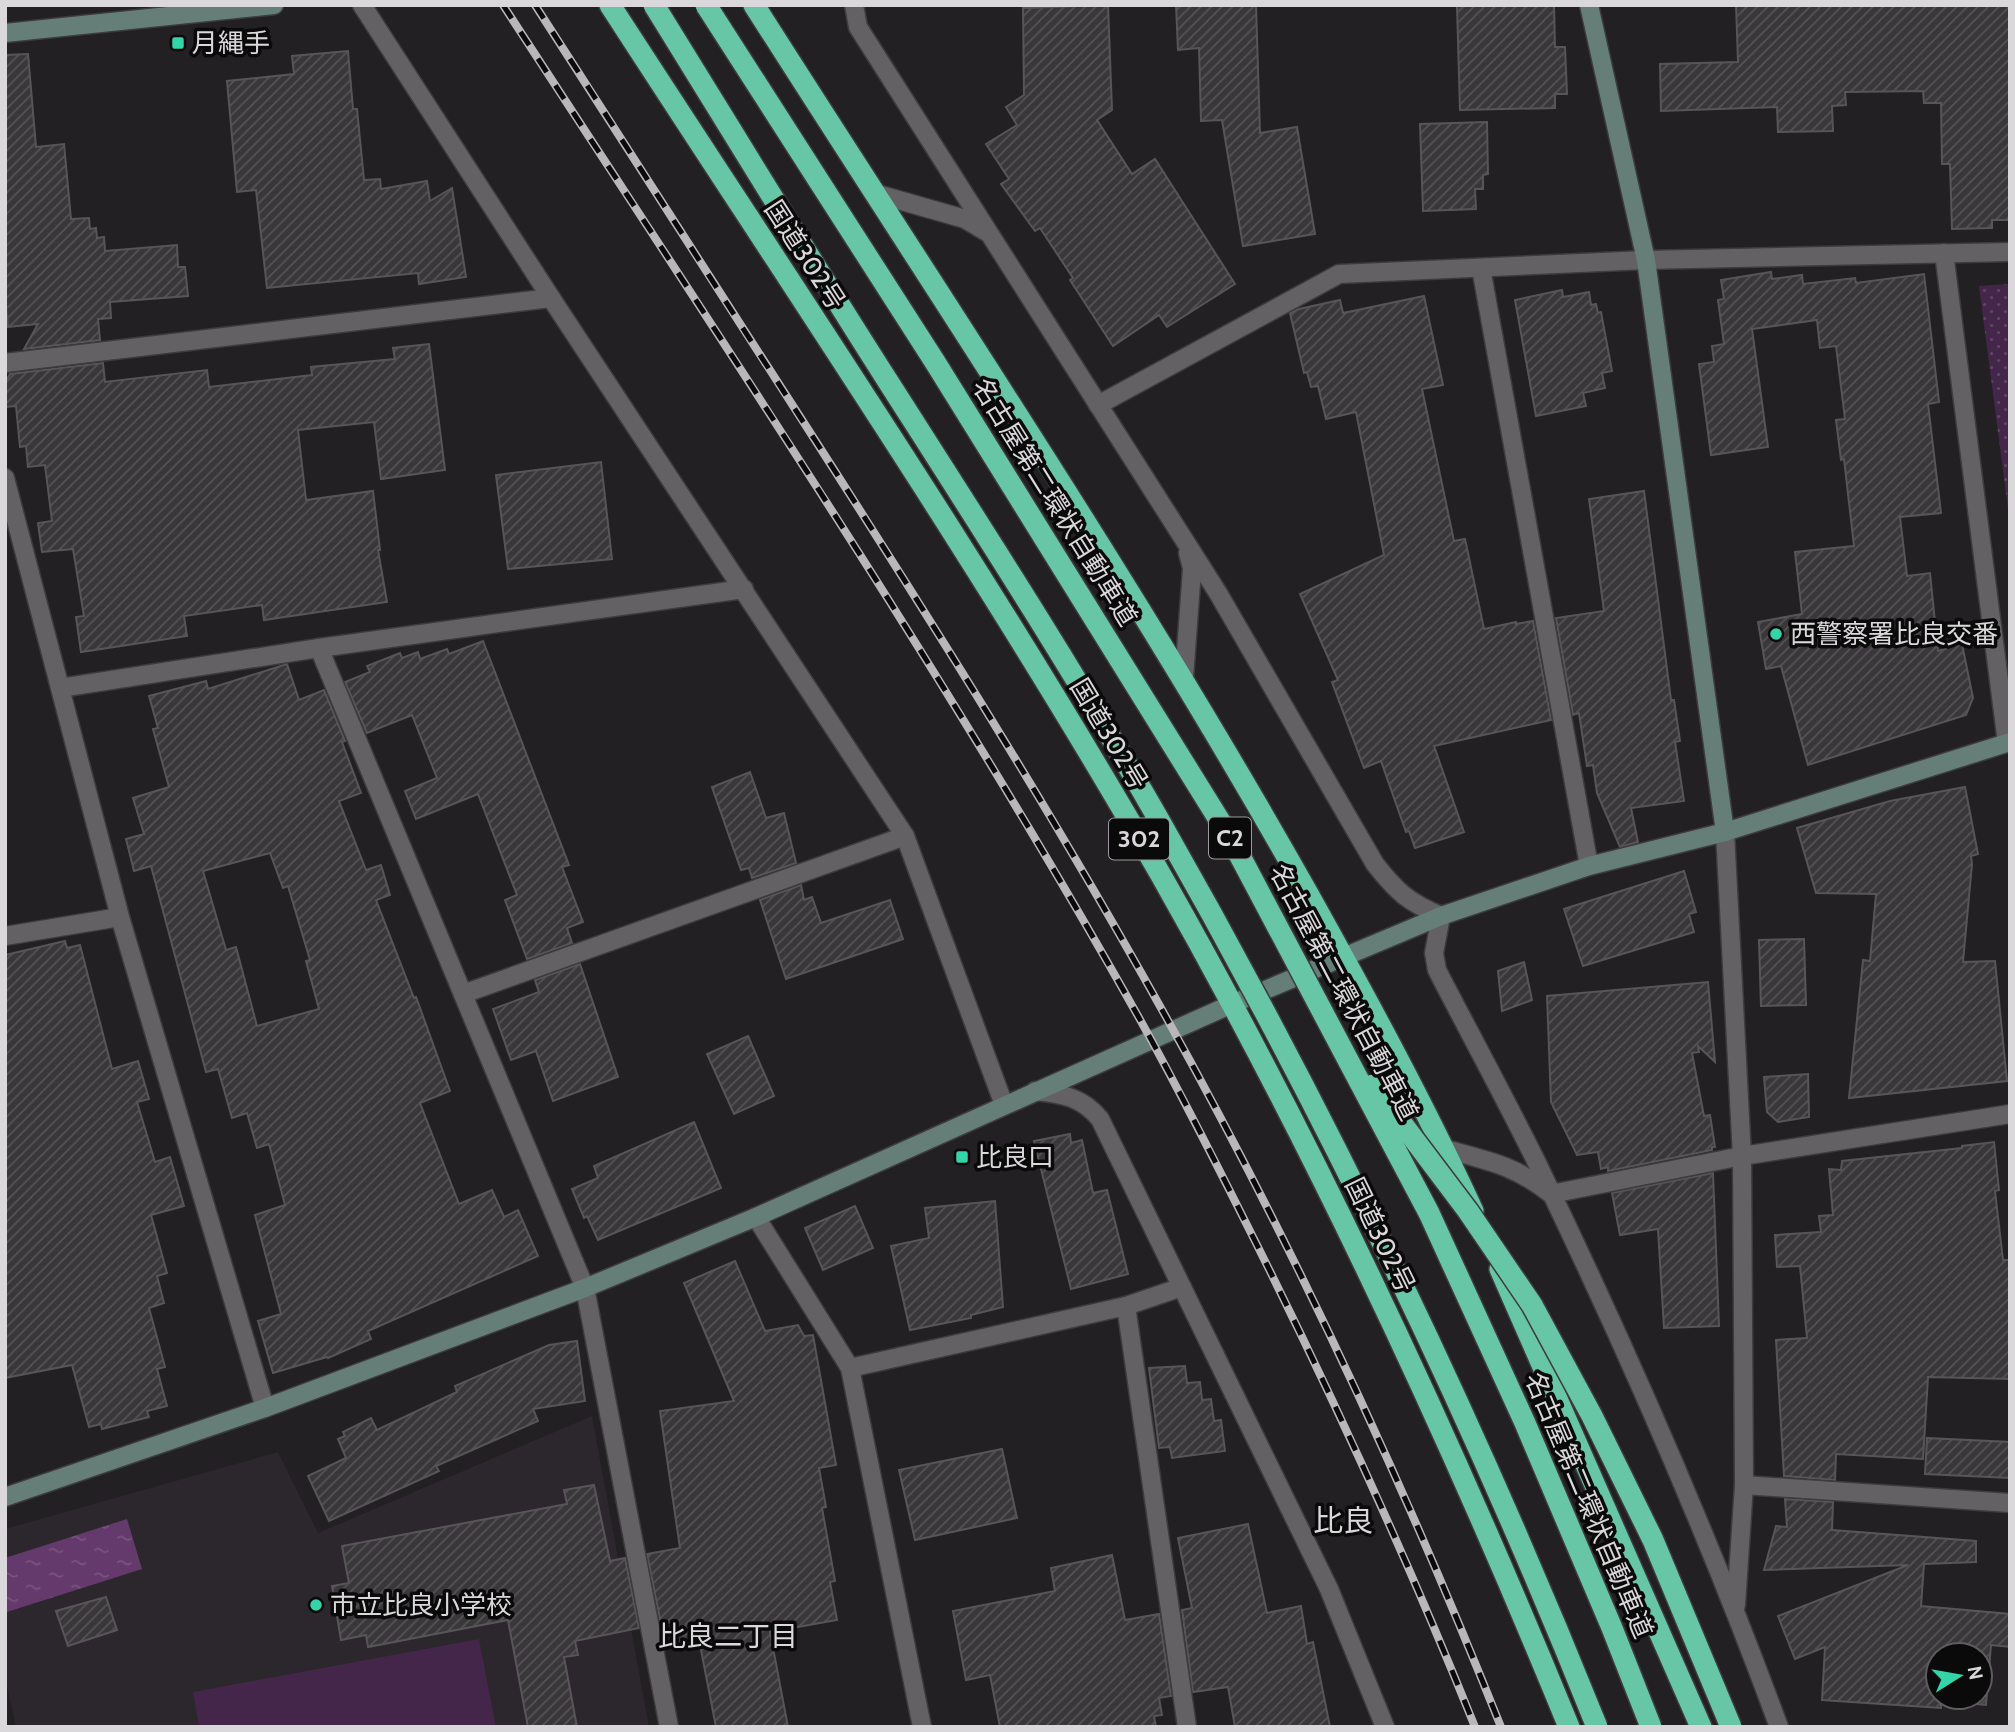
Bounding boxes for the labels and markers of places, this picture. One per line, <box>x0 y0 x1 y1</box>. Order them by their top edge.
place label: 月縄手 <box>192 27 270 59</box>
marker: 月縄手 <box>170 35 186 51</box>
place label: 西警察署比良交番 <box>1790 618 1998 650</box>
marker: 西警察署比良交番 <box>1768 626 1784 642</box>
place label: 比良口 <box>976 1141 1054 1173</box>
marker: 比良口 <box>954 1149 970 1165</box>
place label: 市立比良小学校 <box>330 1589 512 1621</box>
marker: 市立比良小学校 <box>308 1597 324 1613</box>

